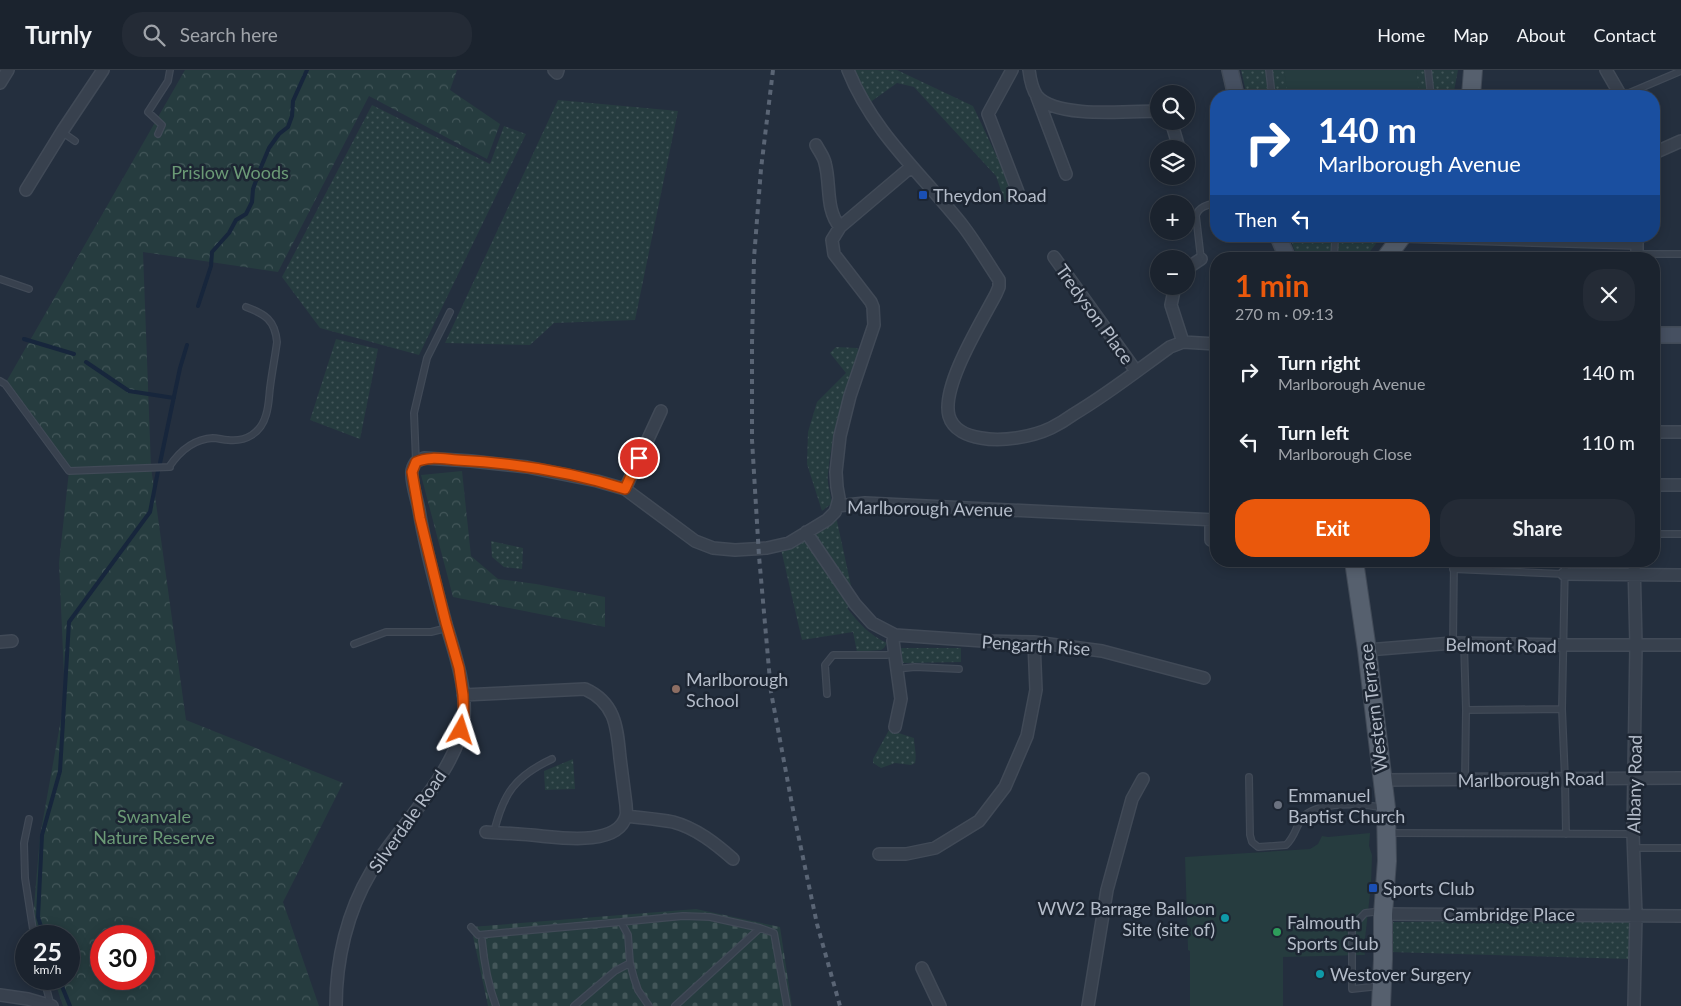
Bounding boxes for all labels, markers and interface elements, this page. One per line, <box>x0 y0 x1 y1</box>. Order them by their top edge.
search box <box>122 12 472 57</box>
text: Turnly <box>25 20 92 49</box>
icon: search <box>140 21 168 49</box>
text: Search here <box>180 23 278 46</box>
text: Home <box>1377 24 1425 46</box>
text: Map <box>1453 24 1489 46</box>
text: About <box>1517 24 1566 46</box>
text: Contact <box>1594 24 1656 46</box>
map controls <box>1150 85 1195 295</box>
button: search <box>1150 85 1195 130</box>
text: 140 m <box>1318 108 1417 150</box>
icon: right <box>1235 110 1300 175</box>
button: layers <box>1150 140 1195 185</box>
text: Marlborough Avenue <box>1318 150 1521 177</box>
park label: Prislow Woods <box>171 161 289 183</box>
place label: Theydon Road <box>933 184 1047 206</box>
marker: Theydon Road <box>917 189 929 201</box>
button: + <box>1150 195 1195 240</box>
icon: left <box>1287 205 1315 233</box>
text: Then <box>1235 208 1277 231</box>
button: − <box>1150 250 1195 295</box>
street label: Tredyson Place <box>1051 260 1139 368</box>
text: 1 min <box>1235 267 1309 303</box>
button: close <box>1583 269 1635 321</box>
text: 270 m · 09:13 <box>1235 304 1334 323</box>
text: Turn right <box>1278 351 1360 374</box>
icon: right <box>1235 358 1263 386</box>
text: 140 m <box>1581 361 1635 384</box>
text: Marlborough Avenue <box>1278 374 1425 393</box>
text: Turn left <box>1278 421 1349 444</box>
icon: left <box>1235 428 1263 456</box>
text: 110 m <box>1581 431 1635 454</box>
pin <box>618 437 660 479</box>
icon: arrive <box>625 444 653 472</box>
text: Marlborough Close <box>1278 444 1412 463</box>
street label: Marlborough Avenue <box>847 496 1013 520</box>
button: Exit <box>1235 499 1430 557</box>
button: Share <box>1440 499 1635 557</box>
street label: Pengarth Rise <box>981 630 1091 660</box>
street label: Belmont Road <box>1445 633 1557 657</box>
street label: Western Terrace <box>1354 643 1392 773</box>
place label: Marlborough School <box>686 668 788 711</box>
marker: Marlborough School <box>670 683 682 695</box>
position arrow <box>434 703 486 755</box>
street label: Albany Road <box>1622 735 1646 833</box>
street label: Silverdale Road <box>363 765 451 877</box>
street label: Marlborough Road <box>1457 767 1605 791</box>
place label: Emmanuel Baptist Church <box>1288 784 1405 827</box>
marker: Emmanuel Baptist Church <box>1272 799 1284 811</box>
park label: Swanvale Nature Reserve <box>93 805 215 848</box>
place label: Sports Club <box>1383 877 1475 899</box>
marker: Sports Club <box>1367 882 1379 894</box>
place label: WW2 Barrage Balloon Site (site of) <box>1038 897 1215 940</box>
street label: Cambridge Place <box>1443 903 1575 925</box>
place label: Falmouth Sports Club <box>1287 911 1379 954</box>
marker: WW2 Barrage Balloon Site (site of) <box>1219 912 1231 924</box>
speed limit sign: 30 <box>90 925 155 990</box>
marker: Falmouth Sports Club <box>1271 926 1283 938</box>
text: 25 <box>33 936 62 966</box>
text: km/h <box>33 962 62 977</box>
place label: Westover Surgery <box>1330 963 1472 985</box>
marker: Westover Surgery <box>1314 968 1326 980</box>

